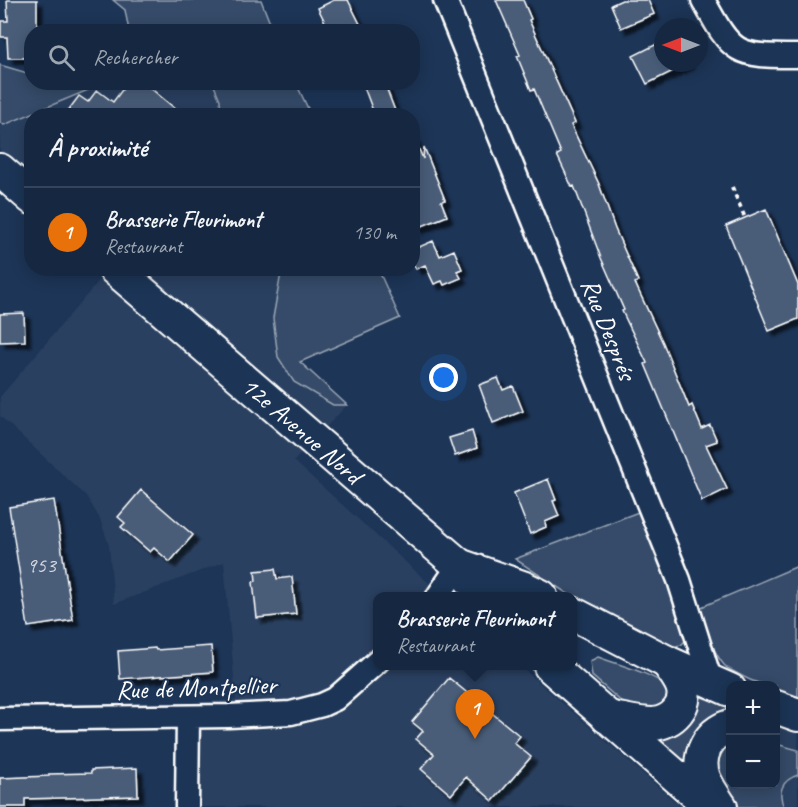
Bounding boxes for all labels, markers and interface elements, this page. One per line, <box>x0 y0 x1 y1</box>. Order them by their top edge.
north arrow <box>654 18 708 72</box>
search box <box>24 24 420 90</box>
icon: search <box>45 41 78 74</box>
text: Rechercher <box>93 43 177 71</box>
text: À proximité <box>48 131 147 164</box>
text: Brasserie Fleurimont <box>105 206 262 234</box>
text: 1 <box>63 220 72 245</box>
text: 130 m <box>353 220 396 245</box>
text: Restaurant <box>105 234 182 259</box>
street label: Rue Després <box>573 274 645 387</box>
your location <box>429 363 458 392</box>
street label: 12e Avenue Nord <box>235 369 372 494</box>
house number: 953 <box>26 551 58 579</box>
popup <box>373 592 577 670</box>
text: Brasserie Fleurimont <box>397 605 553 633</box>
text: Restaurant <box>397 633 474 658</box>
street label: Rue de Montpellier <box>115 668 279 707</box>
map controls <box>726 681 780 789</box>
button: + <box>726 681 780 735</box>
pin: 1 <box>456 690 494 739</box>
button: − <box>726 735 780 789</box>

